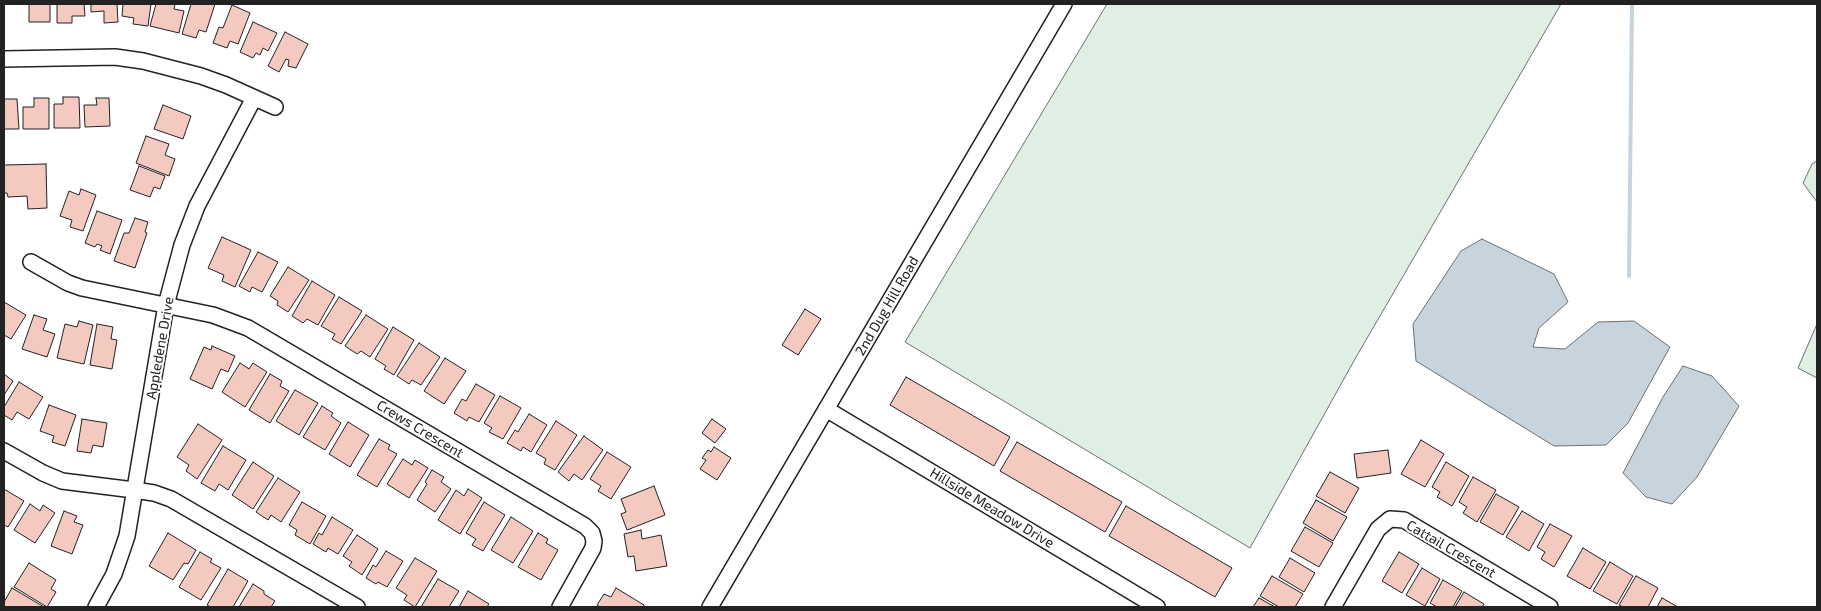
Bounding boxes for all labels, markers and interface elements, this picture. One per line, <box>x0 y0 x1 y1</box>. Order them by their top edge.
street label: 2nd Dug Hill Road <box>852 253 922 359</box>
street label: Appledene Drive <box>143 295 177 401</box>
street label: Crews Crescent <box>373 396 467 462</box>
street label: Hillside Meadow Drive <box>927 464 1057 552</box>
street label: Cattail Crescent <box>1403 517 1499 581</box>

